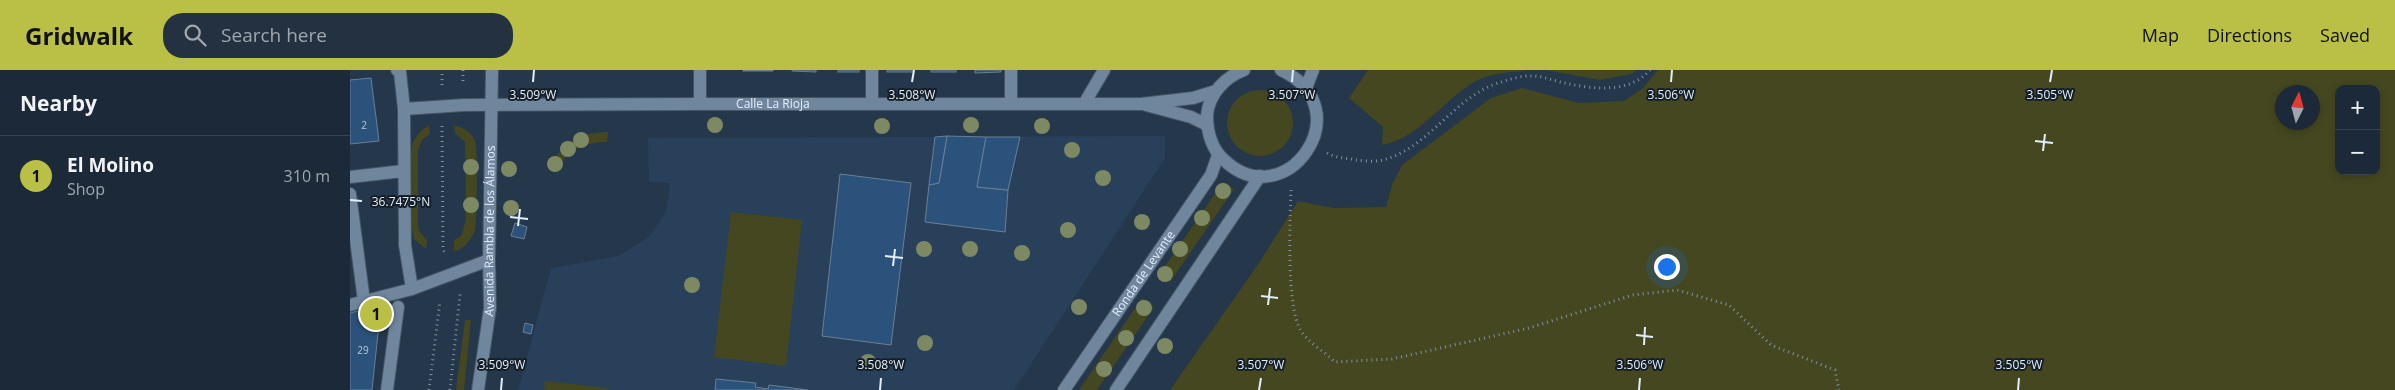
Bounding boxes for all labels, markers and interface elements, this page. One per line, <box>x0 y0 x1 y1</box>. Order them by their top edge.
search box <box>163 13 513 58</box>
text: Gridwalk <box>25 19 133 52</box>
icon: search <box>181 21 209 49</box>
text: Search here <box>221 22 327 48</box>
text: Map <box>2142 23 2179 47</box>
text: Directions <box>2207 23 2292 47</box>
text: Saved <box>2320 23 2370 47</box>
north arrow <box>2275 85 2320 130</box>
map controls <box>2335 85 2380 175</box>
button: + <box>2335 85 2380 130</box>
text: 3.509°W <box>510 86 556 103</box>
text: 3.508°W <box>889 86 935 103</box>
text: 3.507°W <box>1269 86 1315 103</box>
text: 3.506°W <box>1648 86 1694 103</box>
text: 3.505°W <box>2027 86 2073 103</box>
text: Nearby <box>20 89 97 117</box>
street label: Calle La Rioja <box>736 95 810 112</box>
house number: 2 <box>361 118 367 132</box>
button: − <box>2335 130 2380 175</box>
street label: Avenida Rambla de los Álamos <box>480 145 499 317</box>
text: El Molino <box>67 152 154 178</box>
text: 1 <box>31 165 41 187</box>
text: 310 m <box>284 165 330 187</box>
text: Shop <box>67 178 105 200</box>
text: 36.7475°N <box>372 193 430 210</box>
street label: Ronda de Levante <box>1108 227 1179 320</box>
your location <box>1654 254 1680 280</box>
pin: 1 <box>360 295 392 333</box>
house number: 29 <box>357 343 369 357</box>
text: 3.509°W <box>479 356 525 373</box>
text: 3.508°W <box>858 356 904 373</box>
text: 3.507°W <box>1238 356 1284 373</box>
text: 3.506°W <box>1617 356 1663 373</box>
text: 3.505°W <box>1996 356 2042 373</box>

